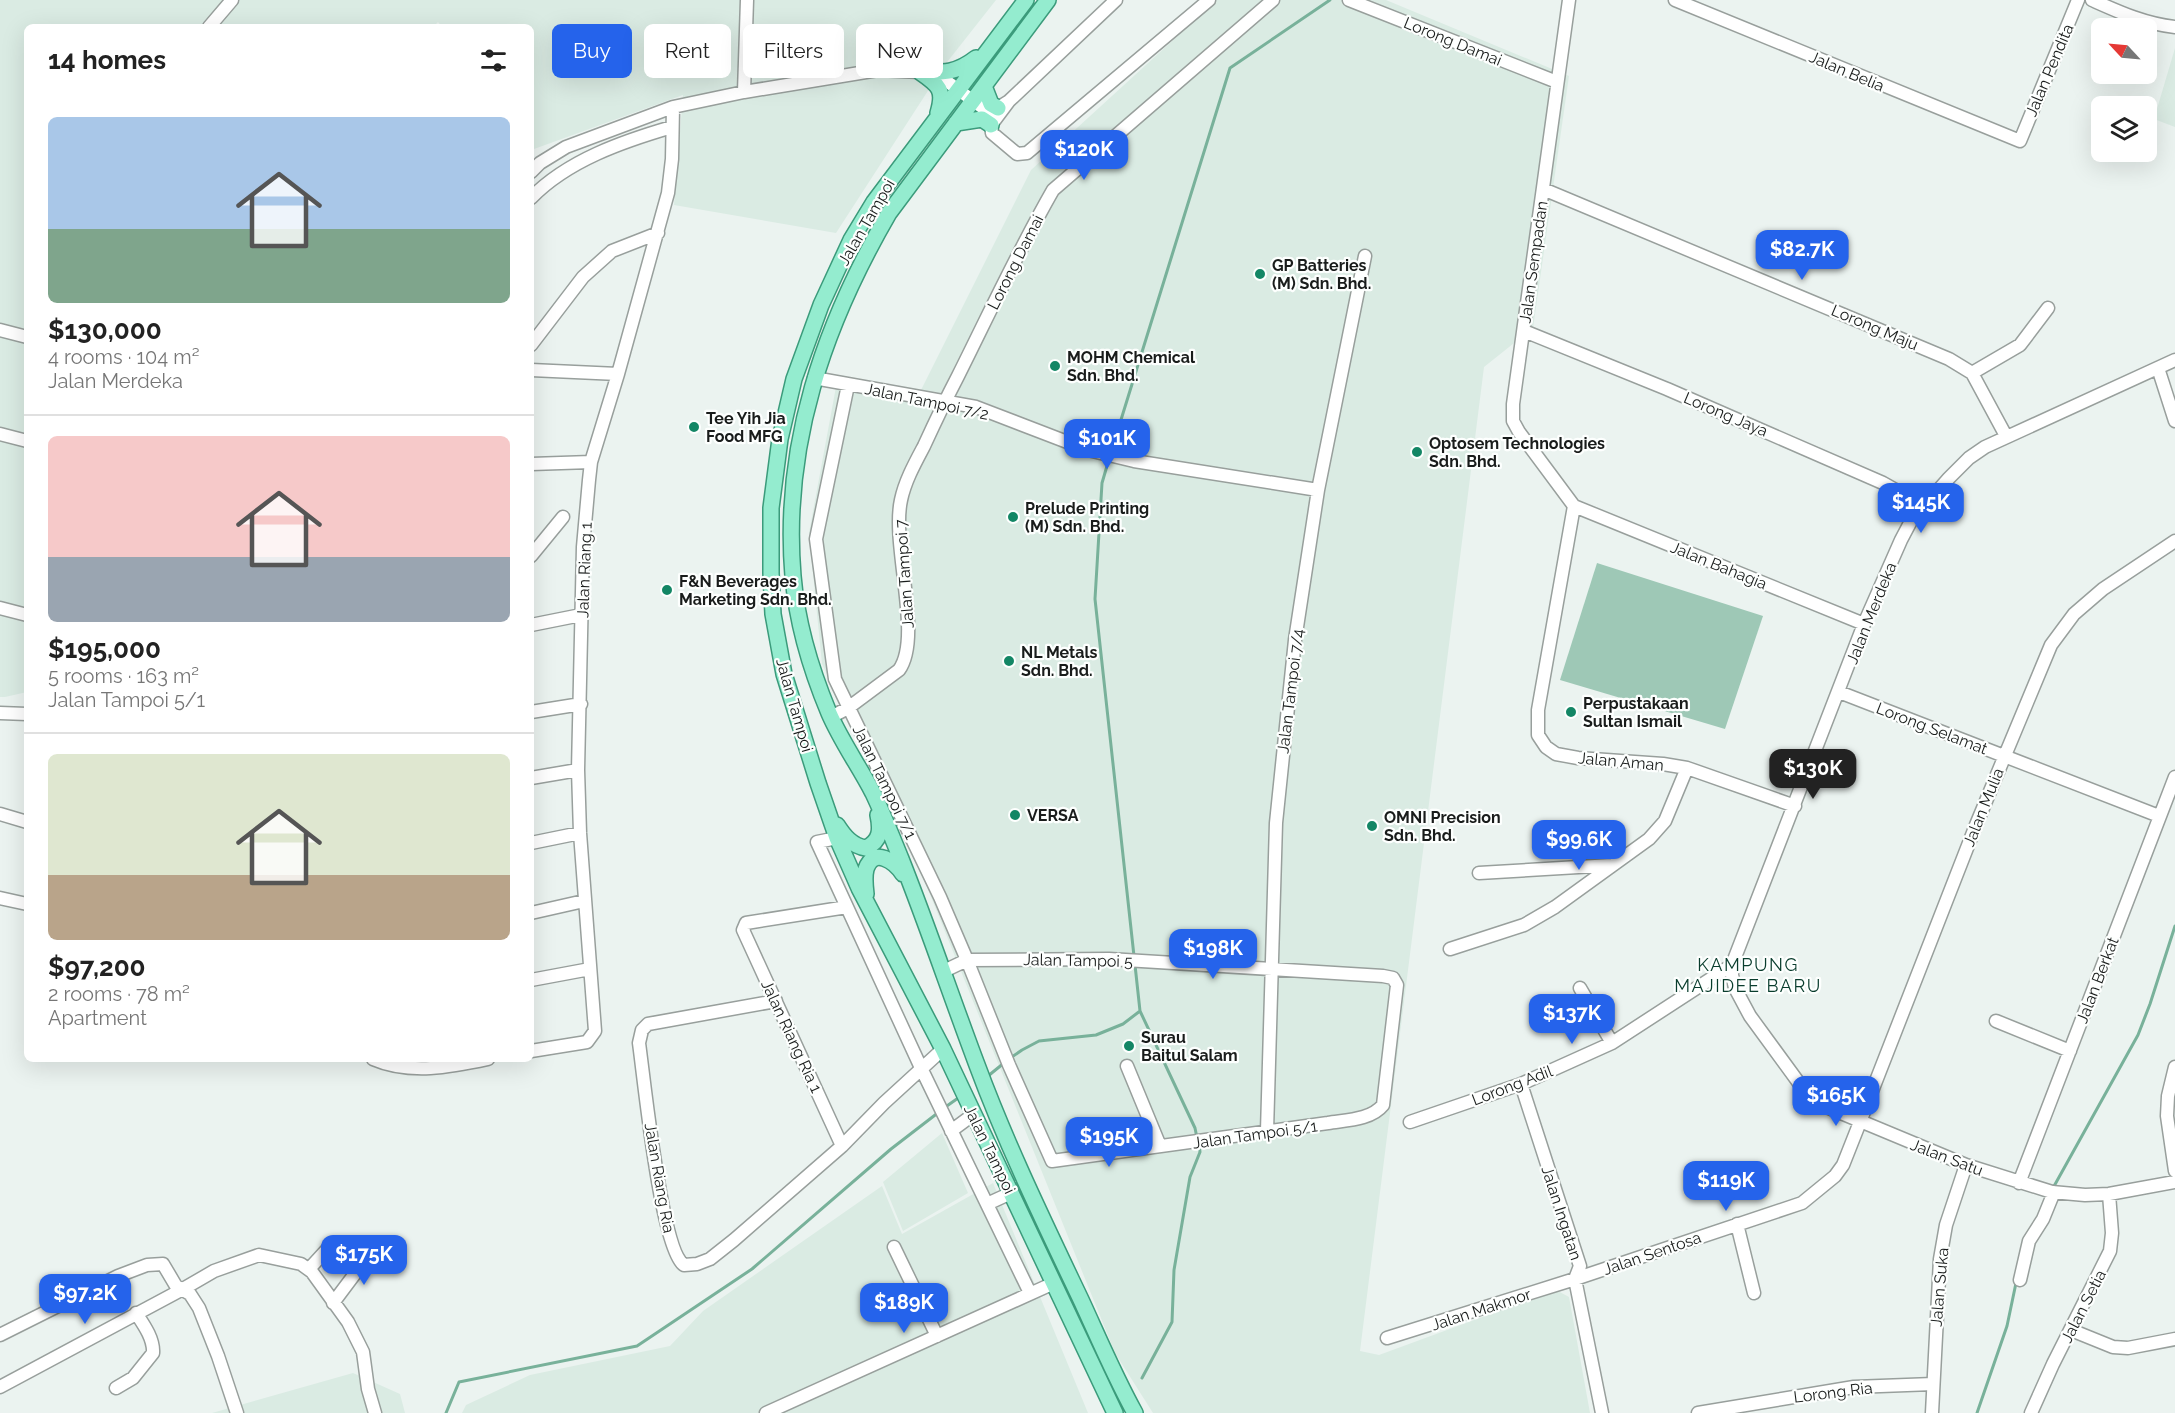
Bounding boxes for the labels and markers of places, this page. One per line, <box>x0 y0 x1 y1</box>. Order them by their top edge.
pin: $120K <box>1042 130 1126 181</box>
pin: $82.7K <box>1753 230 1851 281</box>
place label: GP Batteries (M) Sdn. Bhd. <box>1272 256 1371 293</box>
marker: GP Batteries (M) Sdn. Bhd. <box>1253 267 1267 281</box>
place label: MOHM Chemical Sdn. Bhd. <box>1067 348 1196 385</box>
marker: MOHM Chemical Sdn. Bhd. <box>1048 359 1062 373</box>
place label: Tee Yih Jia Food MFG <box>706 409 786 446</box>
pin: $101K <box>1065 419 1149 470</box>
marker: Tee Yih Jia Food MFG <box>687 420 701 434</box>
place label: Optosem Technologies Sdn. Bhd. <box>1429 434 1605 471</box>
marker: Optosem Technologies Sdn. Bhd. <box>1410 445 1424 459</box>
pin: $145K <box>1879 483 1963 534</box>
place label: Prelude Printing (M) Sdn. Bhd. <box>1025 499 1149 536</box>
marker: Prelude Printing (M) Sdn. Bhd. <box>1006 510 1020 524</box>
place label: F&N Beverages Marketing Sdn. Bhd. <box>679 572 832 609</box>
marker: F&N Beverages Marketing Sdn. Bhd. <box>660 583 674 597</box>
place label: NL Metals Sdn. Bhd. <box>1021 643 1098 680</box>
marker: NL Metals Sdn. Bhd. <box>1002 654 1016 668</box>
place label: Perpustakaan Sultan Ismail <box>1583 694 1689 731</box>
marker: Perpustakaan Sultan Ismail <box>1564 705 1578 719</box>
pin: $130K <box>1771 749 1855 800</box>
place label: VERSA <box>1027 806 1079 825</box>
marker: VERSA <box>1008 808 1022 822</box>
place label: OMNI Precision Sdn. Bhd. <box>1384 808 1501 845</box>
marker: OMNI Precision Sdn. Bhd. <box>1365 819 1379 833</box>
pin: $99.6K <box>1530 820 1628 871</box>
pin: $198K <box>1171 929 1255 980</box>
pin: $137K <box>1530 994 1614 1045</box>
place label: Surau Baitul Salam <box>1141 1028 1238 1065</box>
marker: Surau Baitul Salam <box>1122 1039 1136 1053</box>
pin: $165K <box>1794 1076 1878 1127</box>
pin: $195K <box>1067 1117 1151 1168</box>
pin: $119K <box>1684 1161 1768 1212</box>
pin: $175K <box>322 1235 406 1286</box>
pin: $97.2K <box>36 1274 134 1325</box>
pin: $189K <box>862 1283 946 1334</box>

